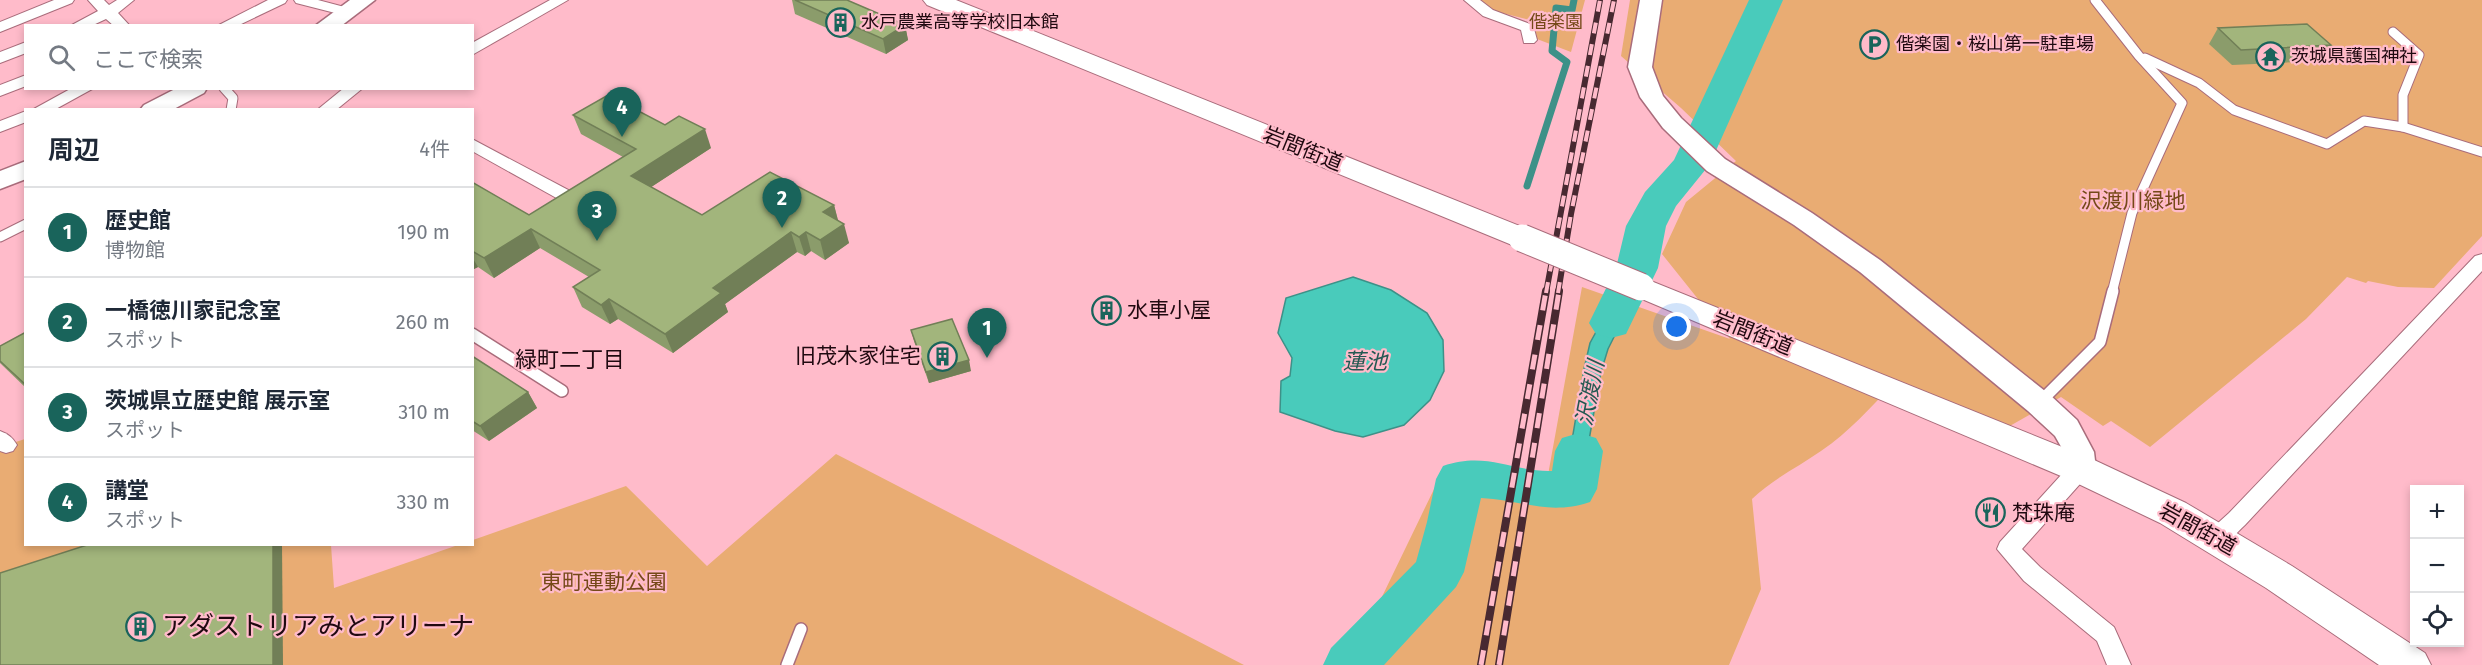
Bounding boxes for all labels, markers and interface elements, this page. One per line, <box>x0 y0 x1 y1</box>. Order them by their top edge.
building icon: 水戸農業高等学校旧本館 <box>824 6 856 38</box>
place label: 水戸農業高等学校旧本館 <box>861 11 1059 33</box>
park label: 偕楽園 <box>1529 11 1583 33</box>
search box <box>24 24 474 90</box>
parking icon: 偕楽園・桜山第一駐車場 <box>1859 28 1891 60</box>
place label: 偕楽園・桜山第一駐車場 <box>1896 33 2094 55</box>
temple icon: 茨城県護国神社 <box>2254 40 2286 72</box>
icon: search <box>45 41 78 74</box>
place label: 茨城県護国神社 <box>2291 45 2417 67</box>
text: ここで検索 <box>93 46 203 73</box>
pin: 4 <box>602 88 642 137</box>
street label: 岩間街道 <box>1259 121 1347 177</box>
text: 周辺 <box>48 135 100 166</box>
text: 4件 <box>419 137 450 161</box>
pin: 2 <box>762 178 802 228</box>
park label: 沢渡川緑地 <box>2081 188 2186 214</box>
pin: 3 <box>578 192 616 241</box>
text: 歴史館 <box>105 207 171 234</box>
text: 1 <box>63 220 72 244</box>
text: 190 m <box>397 220 450 244</box>
text: 博物館 <box>105 238 165 262</box>
building icon: 水車小屋 <box>1090 294 1122 326</box>
text: 一橋徳川家記念室 <box>105 297 281 324</box>
place label: 水車小屋 <box>1127 297 1211 323</box>
street label: 岩間街道 <box>1709 305 1797 361</box>
pin: 1 <box>968 308 1006 358</box>
text: 2 <box>62 310 73 334</box>
text: 260 m <box>396 310 450 334</box>
your location <box>1662 312 1691 341</box>
text: スポット <box>105 328 185 352</box>
building icon: 旧茂木家住宅 <box>926 340 958 372</box>
place label: 旧茂木家住宅 <box>795 343 921 369</box>
district label: 緑町二丁目 <box>515 346 625 373</box>
water label: 蓮池 <box>1343 348 1389 375</box>
water label: 沢渡川 <box>1570 356 1610 428</box>
text: 茨城県立歴史館 展示室 <box>105 387 330 414</box>
text: 3 <box>62 400 73 424</box>
text: 310 m <box>398 400 450 424</box>
text: スポット <box>105 418 185 442</box>
text: 講堂 <box>105 477 149 504</box>
map controls <box>2410 485 2464 647</box>
button: + <box>2410 485 2464 539</box>
text: 4 <box>62 490 73 514</box>
text: 330 m <box>396 490 450 514</box>
restaurant icon: 梵珠庵 <box>1975 497 2007 529</box>
street label: 岩間街道 <box>2155 497 2241 561</box>
place label: 梵珠庵 <box>2012 500 2075 526</box>
text: スポット <box>105 508 185 532</box>
button: − <box>2410 539 2464 593</box>
park label: 東町運動公園 <box>541 569 667 595</box>
button: locate <box>2410 593 2464 647</box>
building icon: アダストリアみとアリーナ <box>125 610 157 642</box>
place label: アダストリアみとアリーナ <box>162 611 474 642</box>

